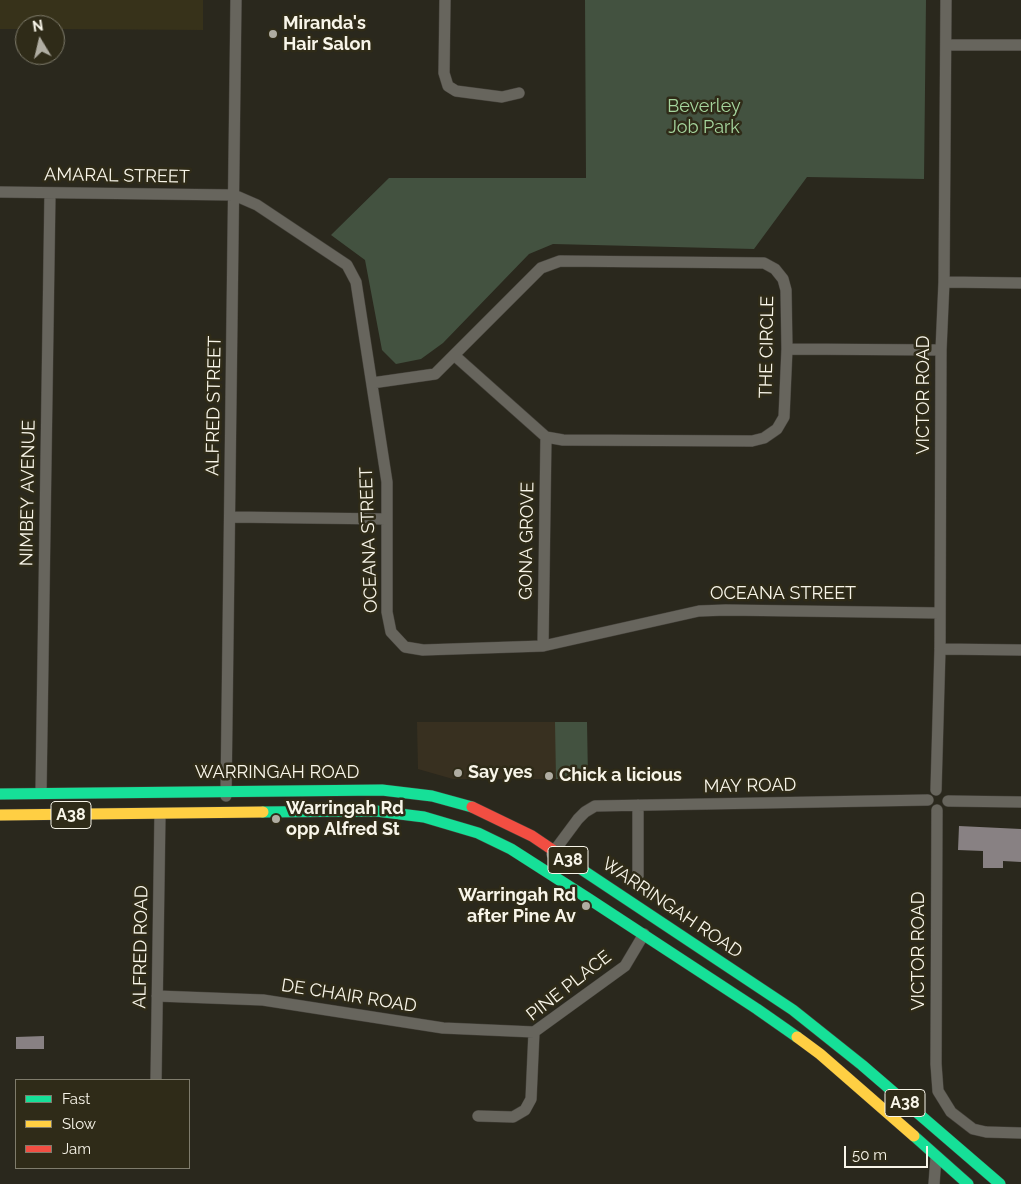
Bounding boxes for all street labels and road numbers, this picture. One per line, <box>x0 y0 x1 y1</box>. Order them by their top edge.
street label: AMARAL STREET <box>44 164 190 188</box>
street label: THE CIRCLE <box>755 296 779 398</box>
street label: VICTOR ROAD <box>913 335 935 455</box>
street label: ALFRED STREET <box>202 336 226 476</box>
street label: NIMBEY AVENUE <box>16 420 40 566</box>
street label: OCEANA STREET <box>356 467 382 613</box>
street label: GONA GROVE <box>515 482 539 600</box>
street label: OCEANA STREET <box>710 583 856 605</box>
street label: WARRINGAH ROAD <box>195 762 359 784</box>
street label: MAY ROAD <box>703 774 797 798</box>
road number: A38 <box>51 802 91 828</box>
road number: A38 <box>548 846 588 874</box>
street label: WARRINGAH ROAD <box>598 853 746 963</box>
street label: ALFRED ROAD <box>129 885 153 1009</box>
street label: VICTOR ROAD <box>908 891 930 1011</box>
street label: PINE PLACE <box>522 946 616 1026</box>
street label: DE CHAIR ROAD <box>280 975 418 1017</box>
road number: A38 <box>885 1090 925 1116</box>

